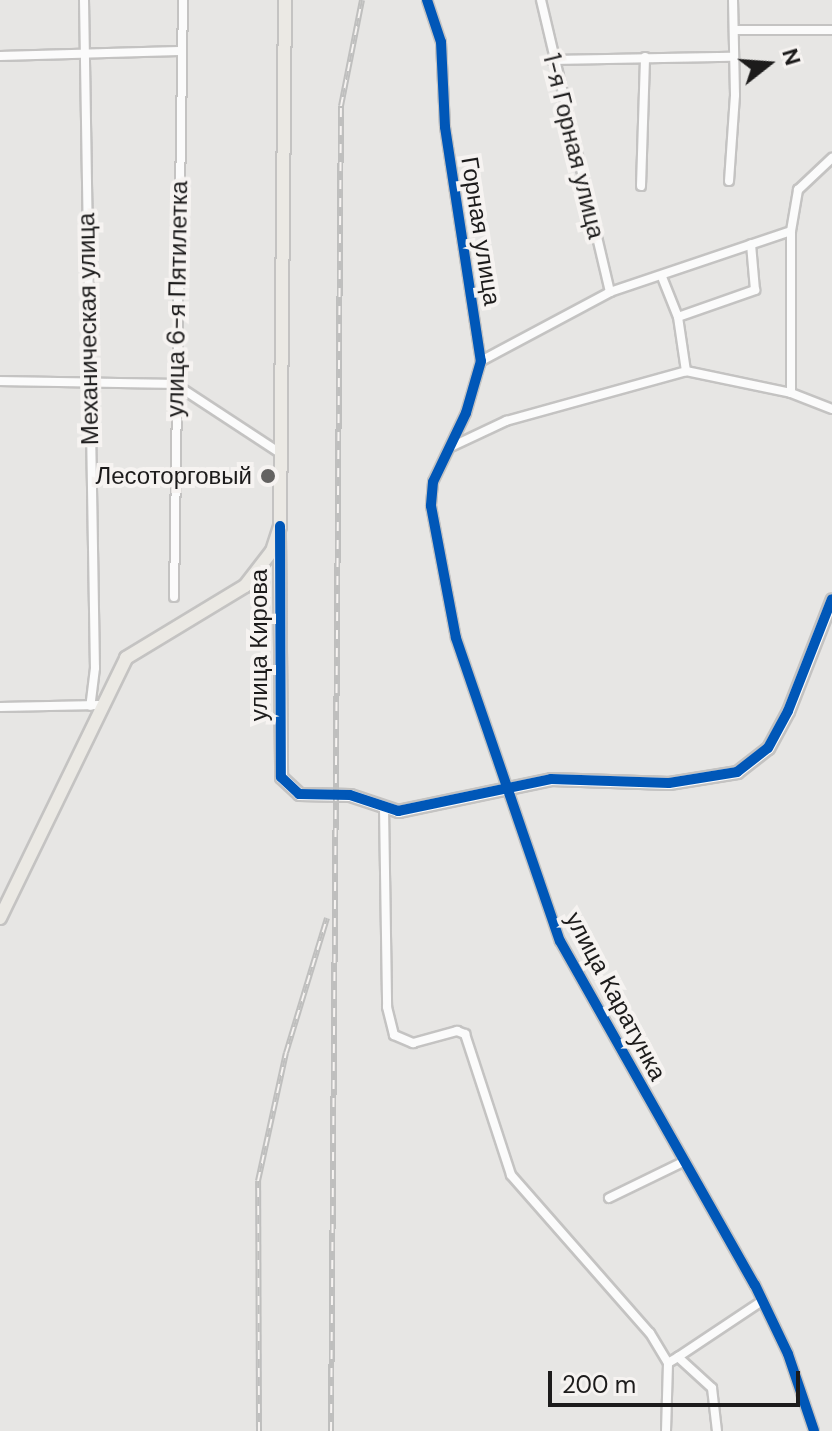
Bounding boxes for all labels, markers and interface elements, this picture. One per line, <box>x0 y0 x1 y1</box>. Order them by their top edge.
north arrow <box>728 24 808 104</box>
text: N <box>775 45 808 69</box>
street label: 1-я Горная улица <box>537 50 611 242</box>
street label: Горная улица <box>455 155 507 307</box>
street label: улица 6-я Пятилетка <box>161 181 193 417</box>
street label: Механическая улица <box>72 213 104 445</box>
place label: Лесоторговый <box>95 462 252 490</box>
marker: Лесоторговый <box>259 467 277 485</box>
street label: улица Кирова <box>245 569 273 721</box>
street label: улица Каратунка <box>559 907 673 1085</box>
scale bar <box>552 1355 804 1405</box>
text: 200 m <box>562 1369 636 1400</box>

